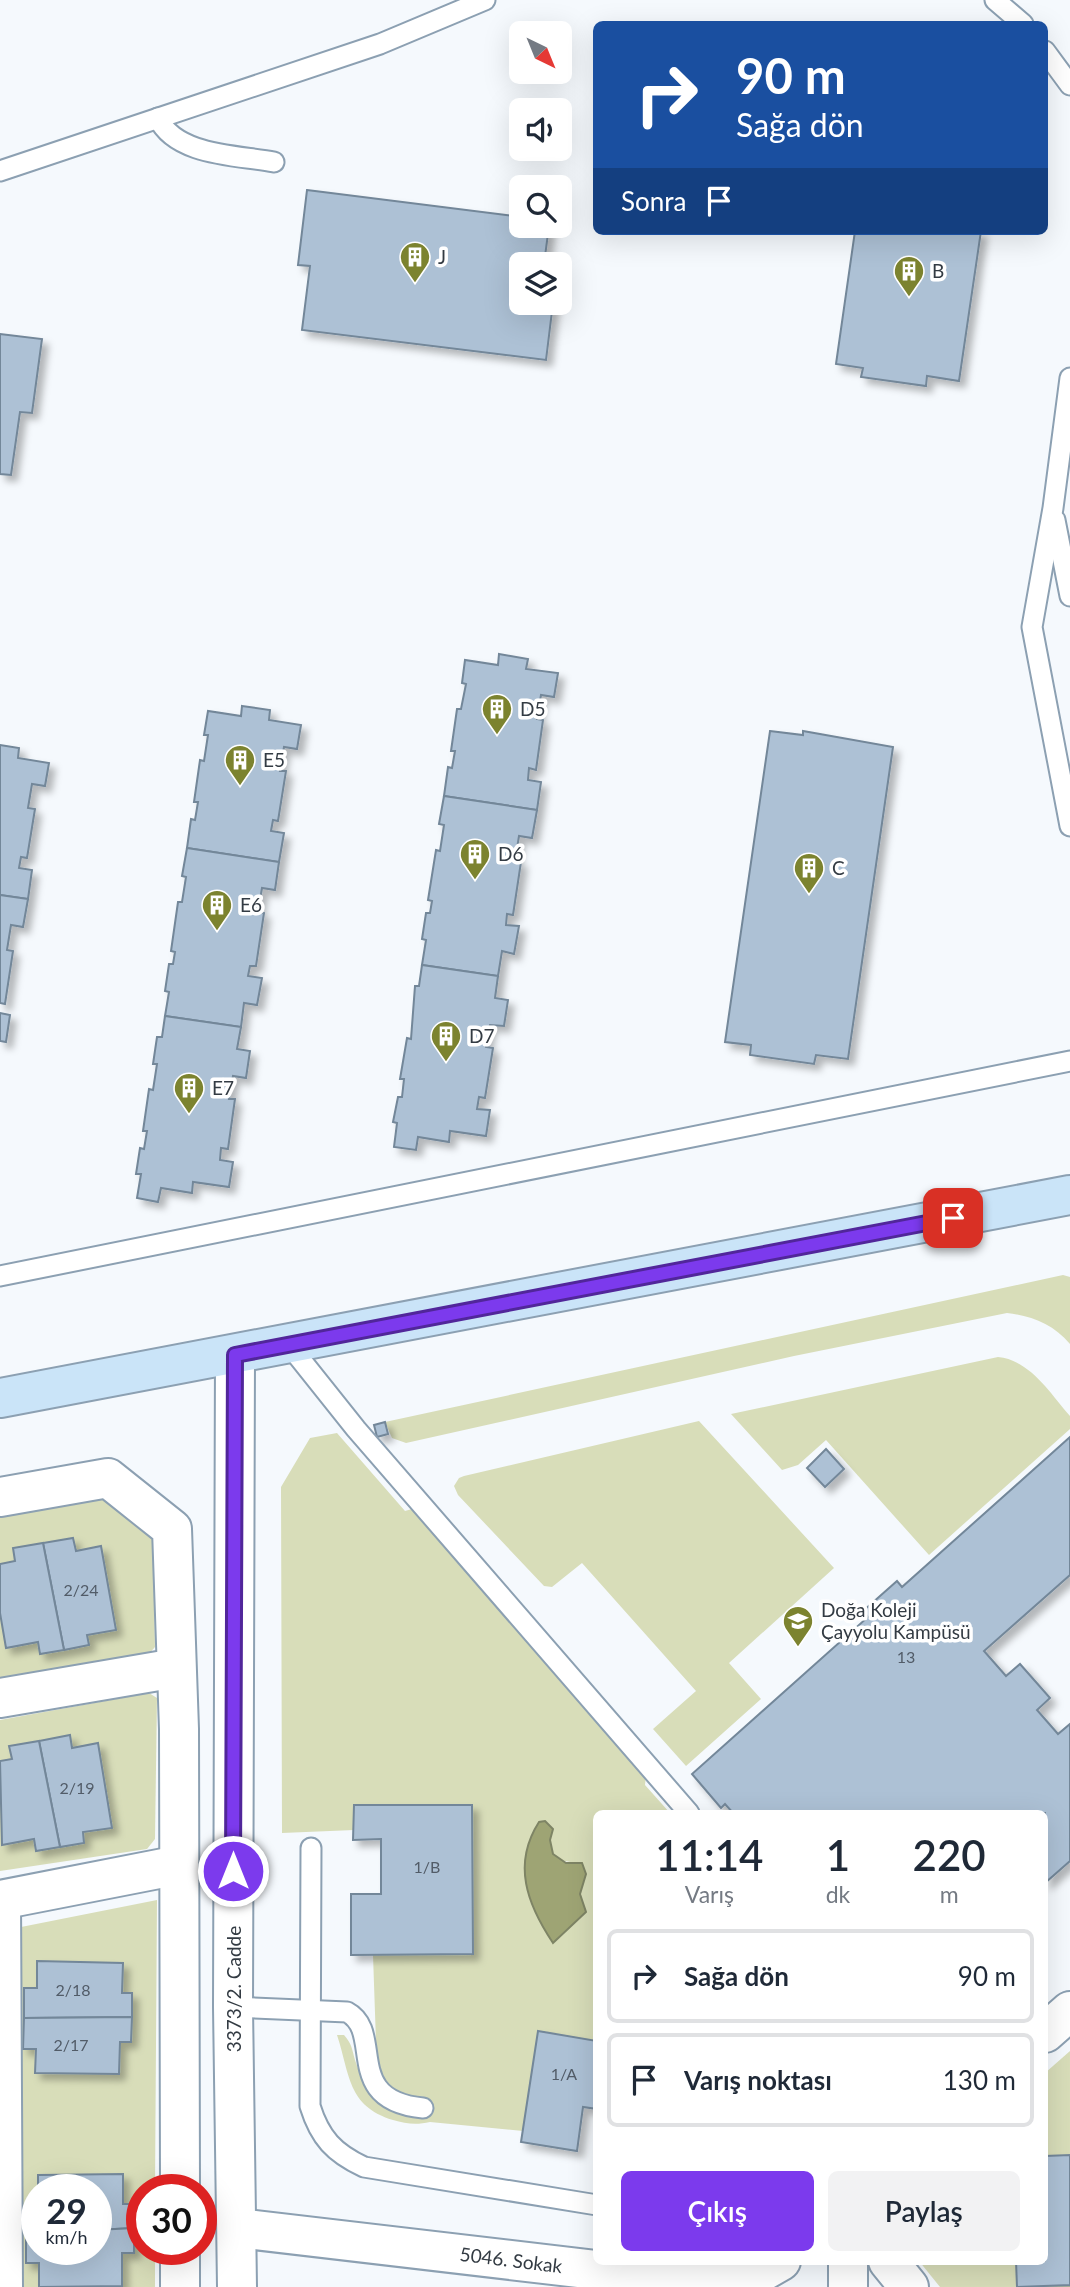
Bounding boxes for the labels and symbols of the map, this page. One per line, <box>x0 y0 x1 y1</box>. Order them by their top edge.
north arrow <box>509 21 572 84</box>
building icon: J <box>398 240 432 284</box>
place label: J <box>438 245 446 268</box>
building icon: B <box>892 254 926 298</box>
place label: B <box>932 259 944 282</box>
building icon: D5 <box>480 692 514 736</box>
place label: D5 <box>520 697 545 720</box>
building icon: E5 <box>223 743 257 787</box>
place label: E5 <box>263 748 285 771</box>
building icon: D6 <box>458 837 492 881</box>
place label: D6 <box>498 842 523 865</box>
building icon: C <box>792 851 826 895</box>
place label: C <box>832 856 845 879</box>
building icon: E6 <box>200 888 234 932</box>
place label: E6 <box>240 893 262 916</box>
building icon: D7 <box>429 1019 463 1063</box>
place label: D7 <box>469 1024 494 1047</box>
building icon: E7 <box>172 1071 206 1115</box>
place label: E7 <box>212 1076 234 1099</box>
pin <box>923 1188 983 1248</box>
house number: 2/24 <box>63 1580 99 1599</box>
place label: Doğa Koleji Çayyolu Kampüsü <box>821 1598 971 1643</box>
school or university icon: Doğa Koleji Çayyolu Kampüsü <box>781 1604 815 1648</box>
house number: 13 <box>897 1647 915 1666</box>
house number: 2/19 <box>59 1778 95 1797</box>
position arrow <box>196 1834 270 1908</box>
house number: 1/B <box>414 1857 440 1876</box>
street label: 3373/2. Cadde <box>222 1926 245 2052</box>
house number: 2/18 <box>55 1980 91 1999</box>
house number: 2/17 <box>53 2035 89 2054</box>
house number: 1/A <box>551 2064 577 2083</box>
speed limit sign: 30 <box>126 2174 217 2265</box>
street label: 5046. Sokak <box>458 2242 564 2277</box>

